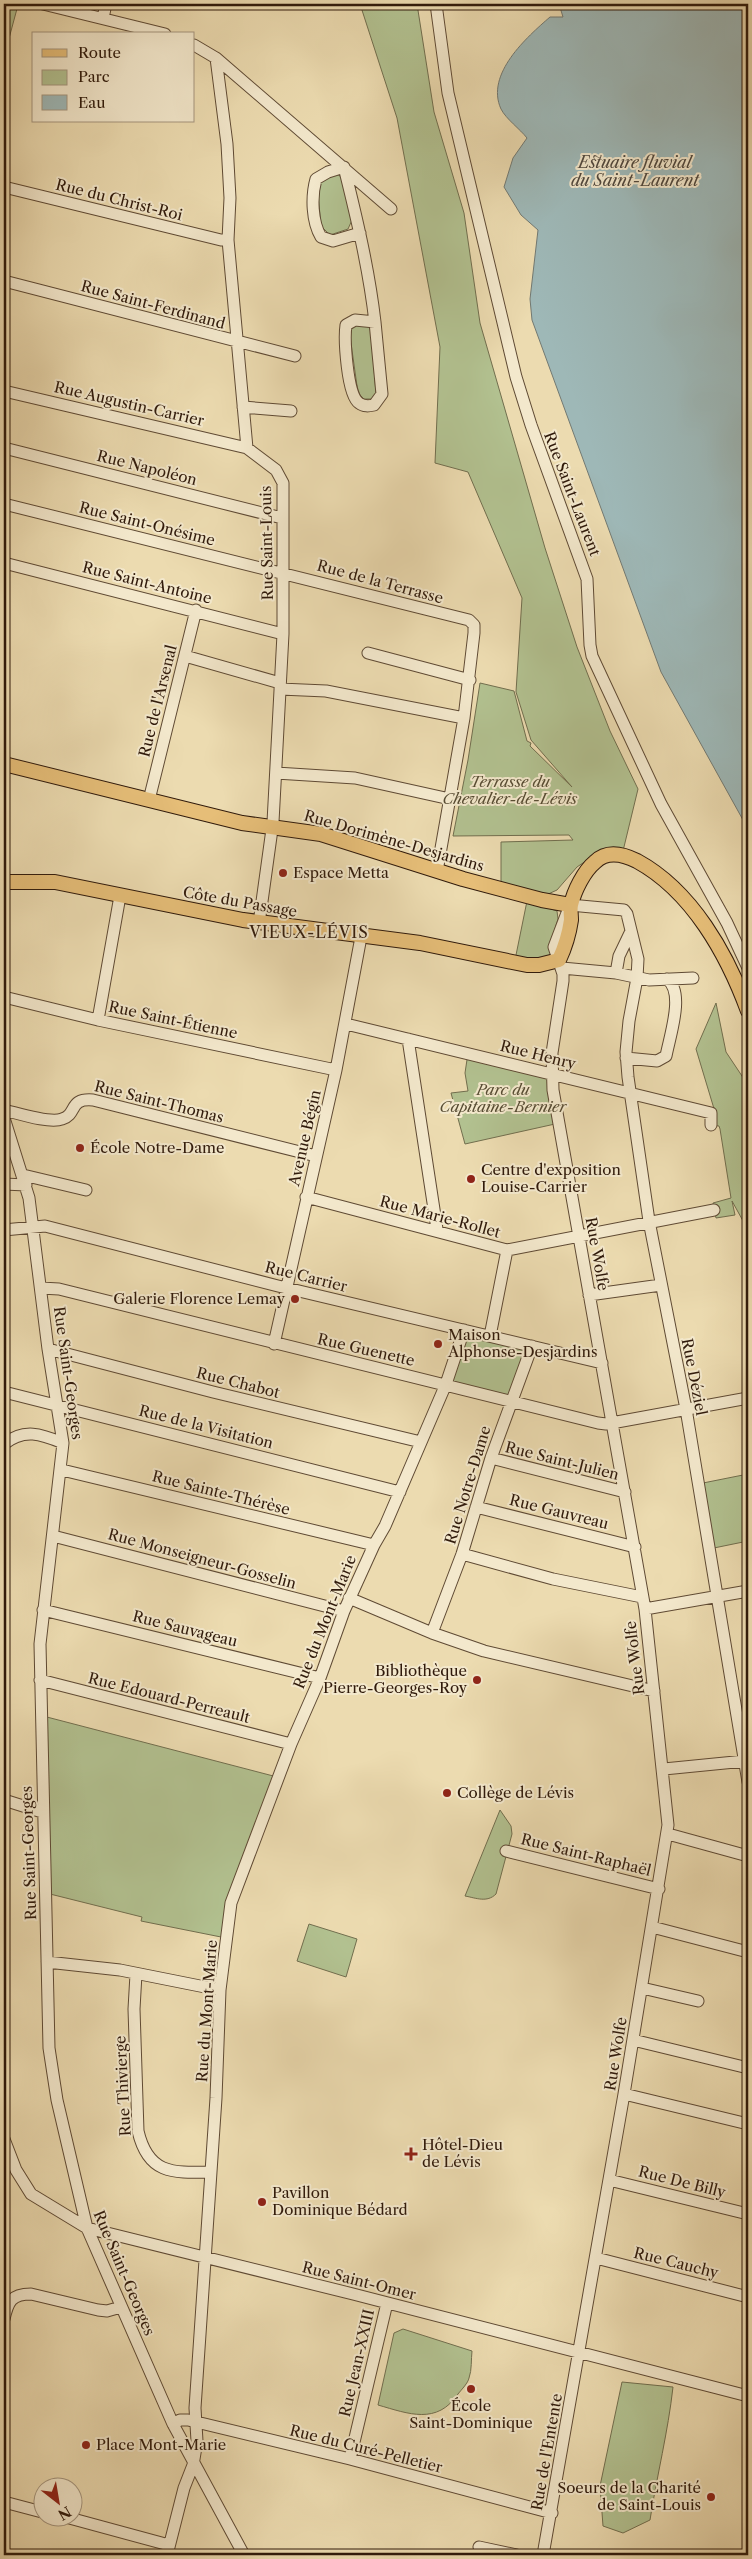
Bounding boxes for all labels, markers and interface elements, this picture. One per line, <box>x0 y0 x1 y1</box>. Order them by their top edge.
legend <box>32 32 195 122</box>
text: Route <box>78 43 121 62</box>
text: Parc <box>78 67 110 86</box>
text: Eau <box>78 93 106 112</box>
water label: Estuaire fluvial du Saint-Laurent <box>571 152 700 190</box>
street label: Rue du Christ-Roi <box>54 175 185 225</box>
street label: Rue Saint-Ferdinand <box>79 276 227 333</box>
street label: Rue Augustin-Carrier <box>52 377 207 430</box>
street label: Rue Saint-Laurent <box>540 429 605 559</box>
street label: Rue Napoléon <box>95 446 200 489</box>
street label: Rue Saint-Louis <box>256 485 277 601</box>
street label: Rue Saint-Onésime <box>77 497 217 550</box>
street label: Rue de la Terrasse <box>315 556 445 608</box>
street label: Rue Saint-Antoine <box>81 557 214 608</box>
street label: Rue de l'Arsenal <box>134 642 181 759</box>
park label: Terrasse du Chevalier-de-Lévis <box>443 772 578 808</box>
street label: Rue Dorimène-Desjardins <box>302 806 487 875</box>
place label: Espace Metta <box>293 863 389 882</box>
marker: Espace Metta <box>277 867 289 879</box>
street label: Côte du Passage <box>181 882 299 921</box>
district label: VIEUX-LÉVIS <box>248 922 369 942</box>
street label: Rue Saint-Étienne <box>107 997 239 1042</box>
street label: Rue Henry <box>498 1036 579 1073</box>
street label: Rue Saint-Thomas <box>92 1076 226 1127</box>
park label: Parc du Capitaine-Bernier <box>440 1080 567 1116</box>
street label: Avenue Bégin <box>284 1087 325 1189</box>
place label: École Notre-Dame <box>90 1138 224 1157</box>
marker: École Notre-Dame <box>74 1142 86 1154</box>
place label: Centre d'exposition Louise-Carrier <box>481 1160 621 1196</box>
marker: Centre d'exposition Louise-Carrier <box>465 1173 477 1185</box>
street label: Rue Marie-Rollet <box>378 1191 503 1242</box>
street label: Rue Wolfe <box>582 1216 613 1292</box>
street label: Rue Carrier <box>263 1257 350 1296</box>
place label: Galerie Florence Lemay <box>113 1289 286 1308</box>
marker: Galerie Florence Lemay <box>289 1293 301 1305</box>
street label: Rue Saint-Georges <box>50 1305 87 1441</box>
place label: Maison Alphonse-Desjardins <box>447 1325 597 1361</box>
street label: Rue Guenette <box>316 1329 417 1370</box>
street label: Rue Déziel <box>678 1337 711 1418</box>
marker: Maison Alphonse-Desjardins <box>432 1338 444 1350</box>
street label: Rue Chabot <box>195 1363 282 1402</box>
street label: Rue de la Visitation <box>137 1401 276 1453</box>
street label: Rue Notre-Dame <box>440 1423 495 1546</box>
street label: Rue Saint-Julien <box>503 1437 622 1484</box>
street label: Rue Sainte-Thérèse <box>150 1466 292 1519</box>
street label: Rue Gauvreau <box>508 1490 611 1533</box>
street label: Rue Monseigneur-Gosselin <box>106 1524 299 1593</box>
street label: Rue du Mont-Marie <box>289 1552 360 1691</box>
street label: Rue Sauvageau <box>131 1606 240 1651</box>
street label: Rue Wolfe <box>621 1620 648 1696</box>
place label: Bibliothèque Pierre-Georges-Roy <box>323 1661 468 1697</box>
street label: Rue Edouard-Perreault <box>86 1668 253 1727</box>
marker: Bibliothèque Pierre-Georges-Roy <box>471 1674 483 1686</box>
place label: Collège de Lévis <box>457 1783 574 1802</box>
street label: Rue Saint-Georges <box>17 1786 40 1920</box>
marker: Collège de Lévis <box>441 1787 453 1799</box>
street label: Rue Saint-Raphaël <box>519 1829 654 1880</box>
street label: Rue du Mont-Marie <box>192 1939 221 2083</box>
street label: Rue Wolfe <box>600 2016 631 2092</box>
street label: Rue Thivierge <box>110 2035 135 2137</box>
place label: Hôtel-Dieu de Lévis <box>422 2135 503 2171</box>
marker: Hôtel-Dieu de Lévis <box>404 2147 418 2161</box>
street label: Rue De Billy <box>637 2161 728 2202</box>
place label: Pavillon Dominique Bédard <box>272 2183 408 2219</box>
marker: Pavillon Dominique Bédard <box>256 2196 268 2208</box>
street label: Rue Saint-Georges <box>89 2207 159 2338</box>
street label: Rue Cauchy <box>632 2243 721 2282</box>
street label: Rue Saint-Omer <box>300 2257 419 2304</box>
street label: Rue Jean-XXIII <box>335 2307 378 2419</box>
marker: École Saint-Dominique <box>465 2383 477 2395</box>
street label: Rue de l'Entente <box>527 2392 566 2512</box>
place label: École Saint-Dominique <box>409 2396 533 2432</box>
street label: Rue du Curé-Pelletier <box>288 2420 445 2477</box>
place label: Place Mont-Marie <box>96 2435 226 2454</box>
marker: Place Mont-Marie <box>80 2439 92 2451</box>
north arrow <box>32 2476 82 2526</box>
place label: Soeurs de la Charité de Saint-Louis <box>557 2478 701 2514</box>
marker: Soeurs de la Charité de Saint-Louis <box>705 2491 717 2503</box>
text: N <box>55 2502 75 2524</box>

